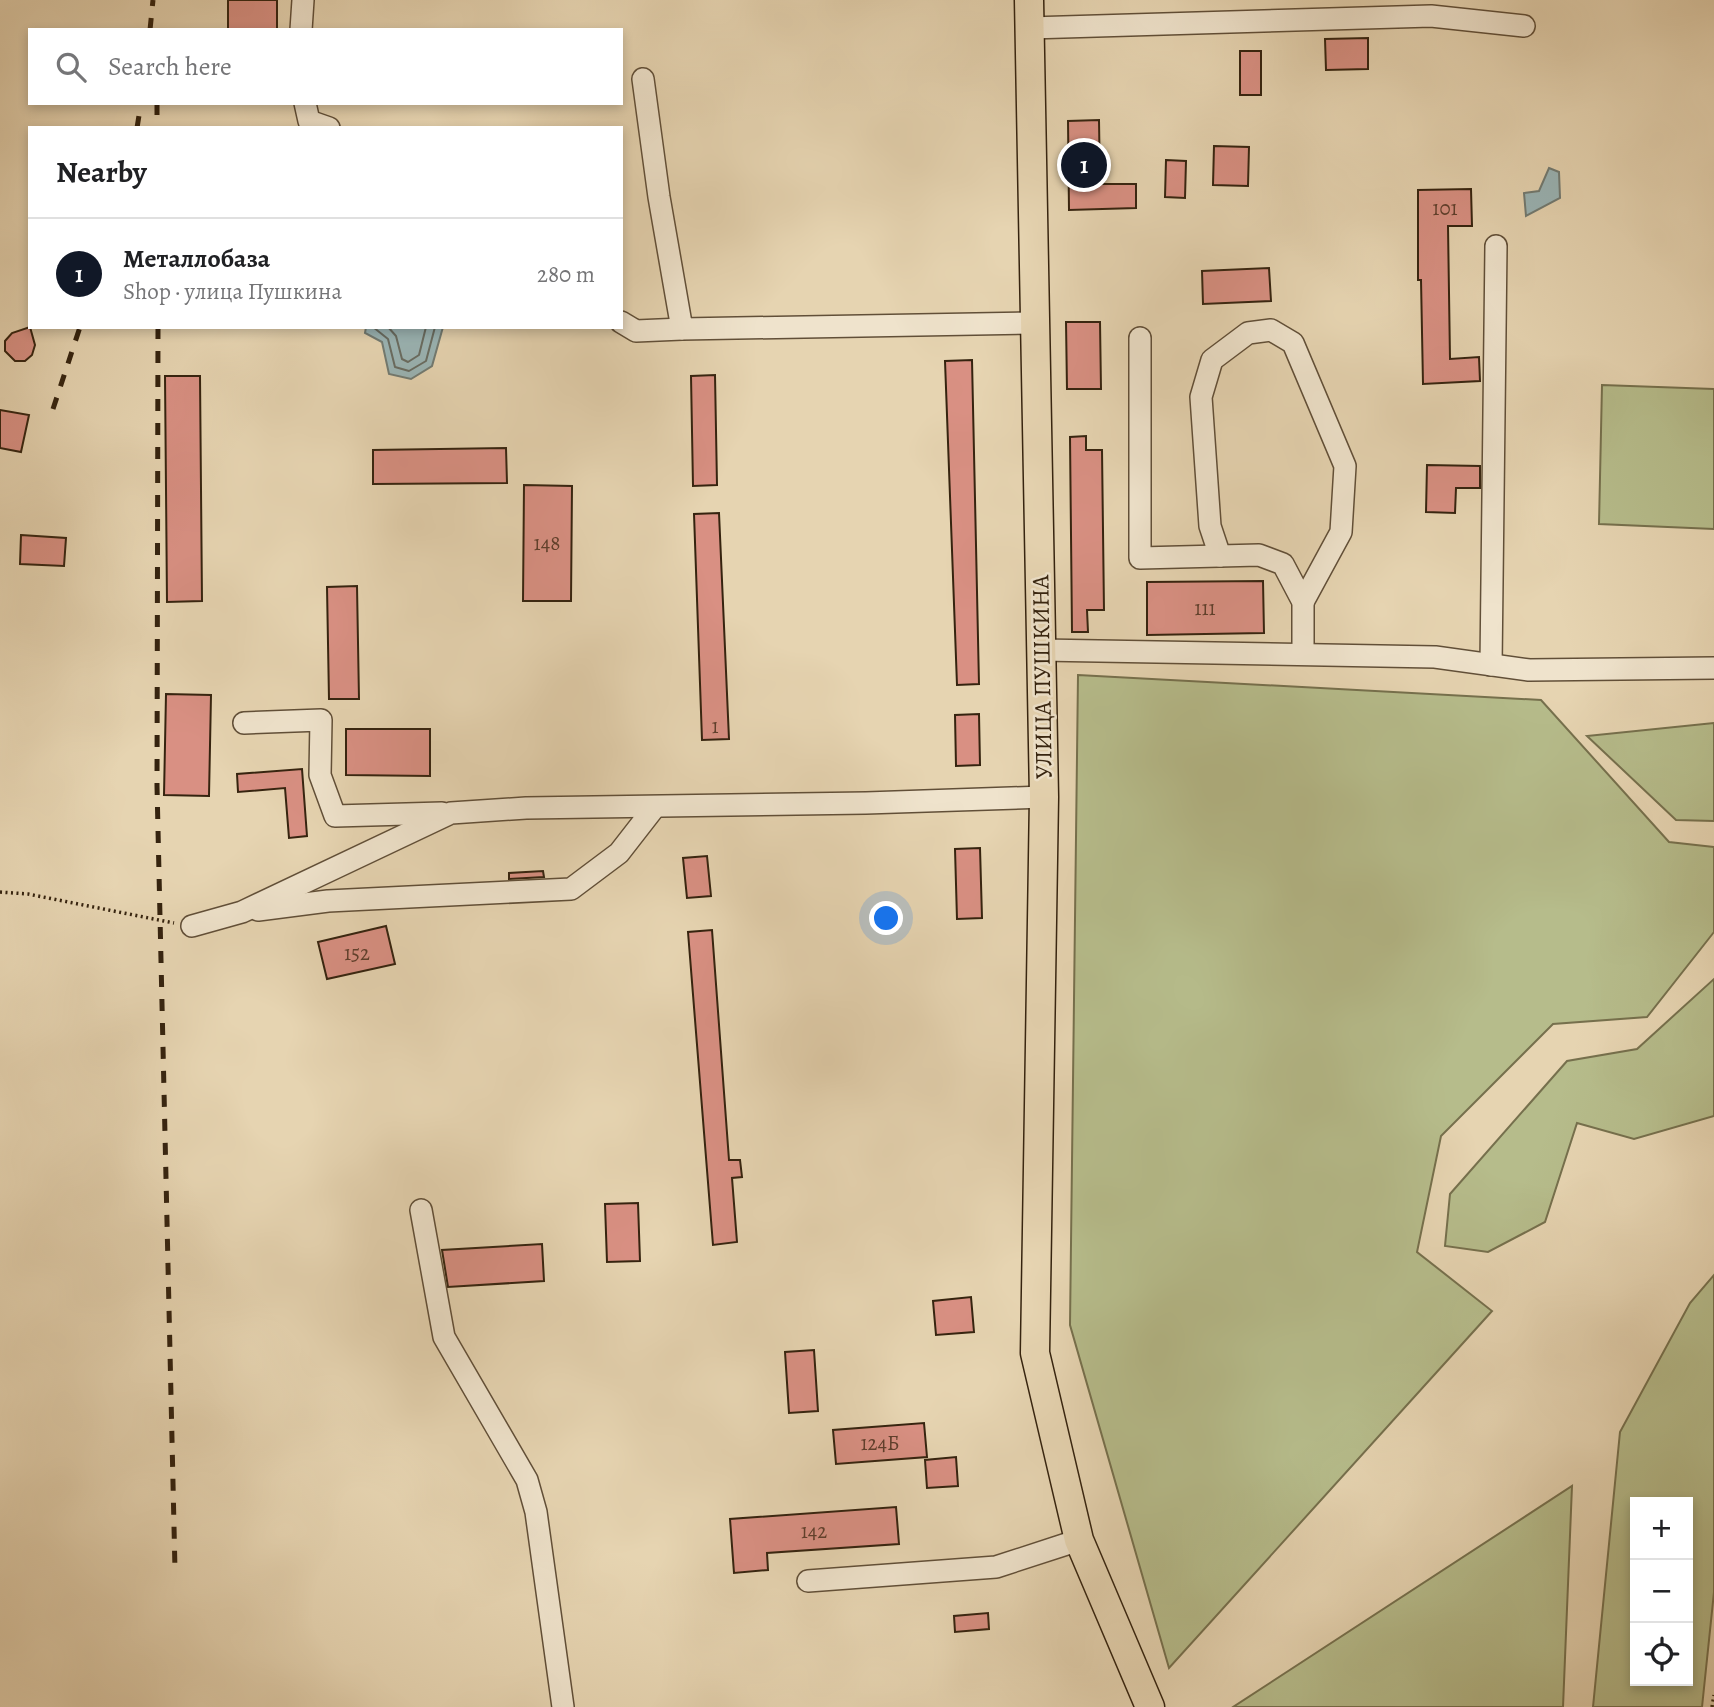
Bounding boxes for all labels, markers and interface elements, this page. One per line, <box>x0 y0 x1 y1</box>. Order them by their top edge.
search box <box>28 28 623 105</box>
icon: search <box>52 48 90 86</box>
text: Search here <box>108 49 232 84</box>
pin: 1 <box>1061 139 1107 191</box>
text: Nearby <box>56 152 147 192</box>
house number: 101 <box>1432 194 1458 222</box>
text: Металлобаза <box>123 241 270 276</box>
text: 1 <box>75 259 83 290</box>
text: 280 m <box>537 259 595 290</box>
text: Shop · улица Пушкина <box>123 276 342 307</box>
house number: 148 <box>534 529 560 557</box>
street label: УЛИЦА ПУШКИНА <box>1024 574 1060 779</box>
house number: 111 <box>1194 594 1216 622</box>
house number: 1 <box>711 712 719 740</box>
your location <box>869 901 903 935</box>
house number: 152 <box>344 939 370 967</box>
house number: 124Б <box>860 1429 900 1457</box>
map controls <box>1630 1497 1693 1686</box>
button: + <box>1630 1497 1693 1560</box>
house number: 142 <box>801 1517 827 1545</box>
button: − <box>1630 1560 1693 1623</box>
button: locate <box>1630 1623 1693 1686</box>

